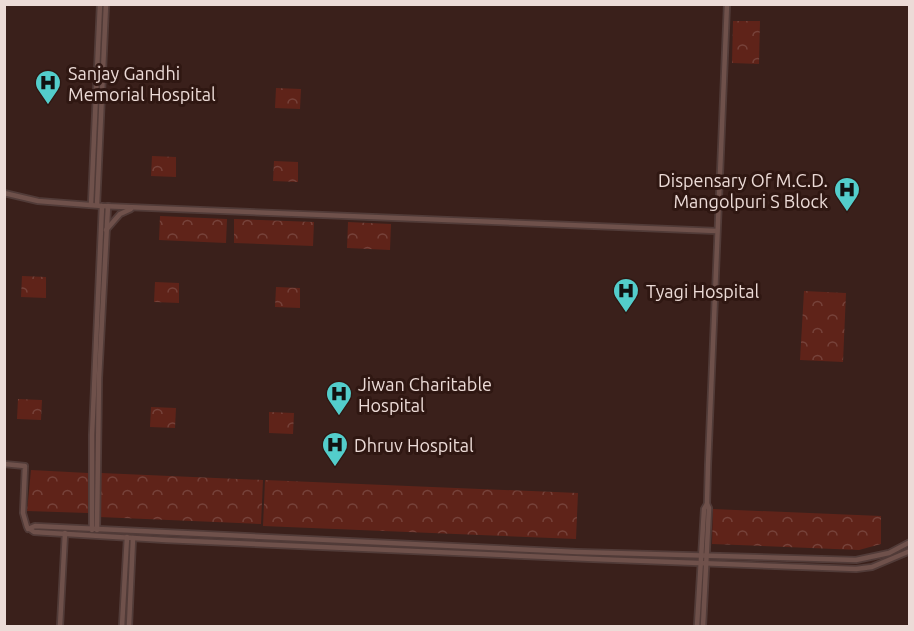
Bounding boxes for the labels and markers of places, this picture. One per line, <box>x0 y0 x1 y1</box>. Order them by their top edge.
place label: Sanjay Gandhi Memorial Hospital <box>68 63 216 104</box>
hospital icon: Sanjay Gandhi Memorial Hospital <box>33 68 63 106</box>
place label: Dispensary Of M.C.D. Mangolpuri S Block <box>658 170 828 211</box>
hospital icon: Dispensary Of M.C.D. Mangolpuri S Block <box>832 175 862 213</box>
hospital icon: Tyagi Hospital <box>611 276 641 314</box>
place label: Tyagi Hospital <box>646 281 760 301</box>
place label: Jiwan Charitable Hospital <box>358 374 492 415</box>
hospital icon: Jiwan Charitable Hospital <box>324 379 354 417</box>
hospital icon: Dhruv Hospital <box>320 430 350 468</box>
place label: Dhruv Hospital <box>354 435 474 455</box>

